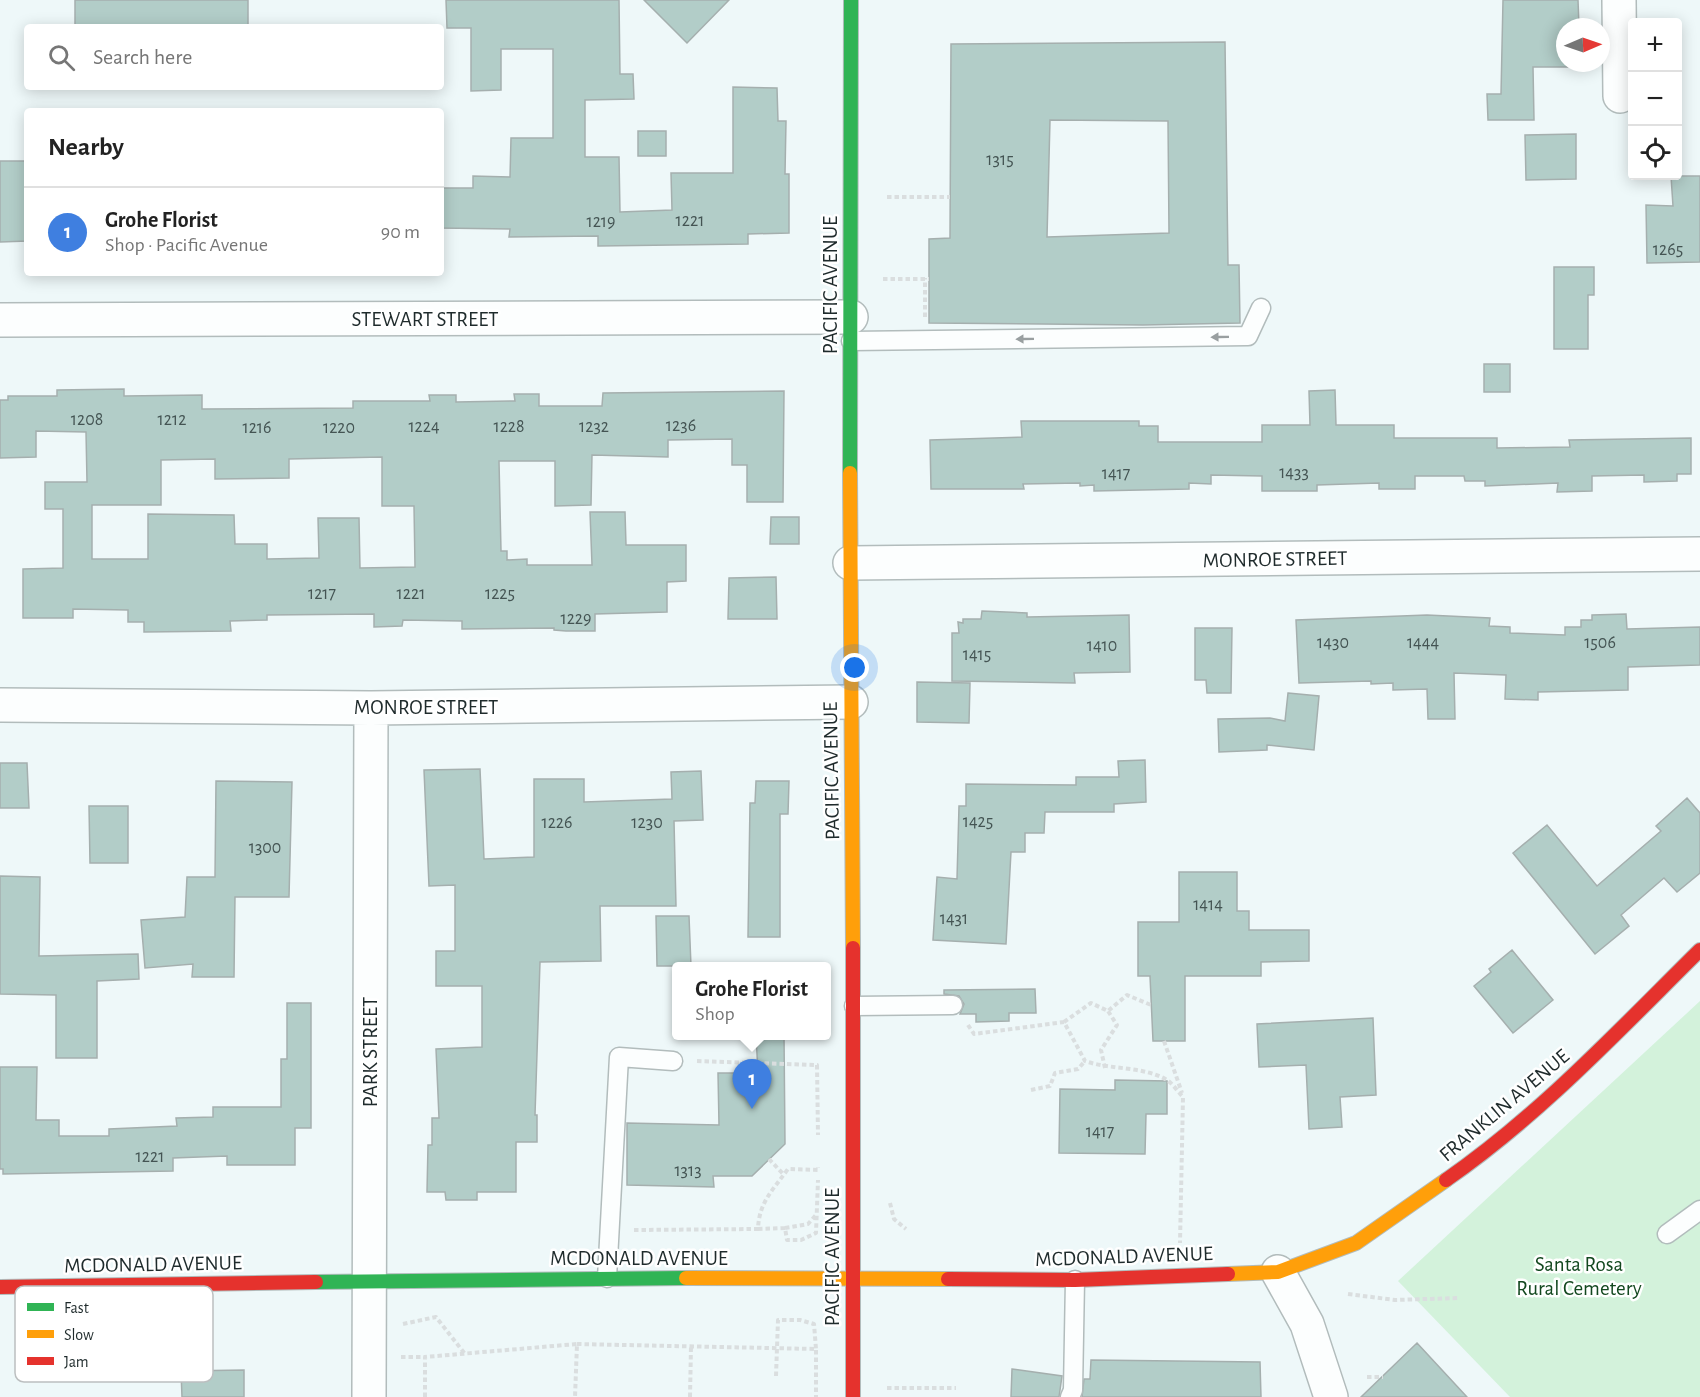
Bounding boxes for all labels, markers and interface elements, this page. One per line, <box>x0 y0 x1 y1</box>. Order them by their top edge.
north arrow <box>1556 18 1610 72</box>
map controls <box>1628 18 1682 180</box>
button: + <box>1628 18 1682 72</box>
search box <box>24 24 444 90</box>
icon: search <box>45 41 78 74</box>
text: Search here <box>93 46 192 68</box>
button: − <box>1628 72 1682 126</box>
button: locate <box>1628 126 1682 180</box>
text: Nearby <box>48 134 124 160</box>
house number: 1315 <box>986 151 1014 169</box>
text: Grohe Florist <box>105 209 218 231</box>
house number: 1221 <box>676 212 704 230</box>
house number: 1219 <box>586 213 616 231</box>
street label: PACIFIC AVENUE <box>820 216 841 354</box>
text: 1 <box>64 222 71 242</box>
text: 90 m <box>381 222 420 242</box>
text: Shop · Pacific Avenue <box>105 235 268 255</box>
house number: 1265 <box>1653 241 1683 259</box>
street label: STEWART STREET <box>351 309 499 330</box>
one-way arrow <box>1211 332 1230 341</box>
one-way arrow <box>1016 334 1035 344</box>
house number: 1208 <box>71 411 103 429</box>
house number: 1212 <box>158 411 186 429</box>
house number: 1236 <box>666 417 696 435</box>
house number: 1224 <box>408 418 440 436</box>
house number: 1228 <box>493 418 525 436</box>
house number: 1232 <box>579 418 609 436</box>
house number: 1216 <box>242 419 272 437</box>
house number: 1220 <box>323 419 355 437</box>
house number: 1433 <box>1279 464 1309 482</box>
house number: 1417 <box>1102 465 1130 483</box>
street label: MONROE STREET <box>1203 548 1348 571</box>
house number: 1217 <box>308 585 336 603</box>
house number: 1221 <box>397 585 425 603</box>
house number: 1225 <box>485 585 515 603</box>
house number: 1229 <box>560 610 592 628</box>
house number: 1430 <box>1317 634 1349 652</box>
house number: 1444 <box>1407 634 1439 652</box>
house number: 1506 <box>1584 634 1616 652</box>
house number: 1410 <box>1087 637 1117 655</box>
house number: 1415 <box>963 646 991 664</box>
your location <box>840 653 869 682</box>
street label: MONROE STREET <box>354 697 498 718</box>
street label: PACIFIC AVENUE <box>820 702 843 840</box>
house number: 1425 <box>963 813 993 831</box>
house number: 1226 <box>541 814 573 832</box>
house number: 1230 <box>631 814 663 832</box>
house number: 1300 <box>249 839 281 857</box>
house number: 1414 <box>1193 896 1223 914</box>
house number: 1431 <box>940 910 968 928</box>
popup <box>672 962 831 1040</box>
text: Grohe Florist <box>695 978 808 1000</box>
street label: PARK STREET <box>360 997 381 1107</box>
text: Shop <box>695 1004 735 1024</box>
street label: FRANKLIN AVENUE <box>1435 1045 1573 1166</box>
pin: 1 <box>732 1060 771 1109</box>
house number: 1417 <box>1086 1123 1114 1141</box>
house number: 1221 <box>136 1148 164 1166</box>
house number: 1313 <box>674 1162 702 1180</box>
street label: PACIFIC AVENUE <box>822 1188 843 1326</box>
street label: MCDONALD AVENUE <box>1035 1243 1213 1270</box>
street label: MCDONALD AVENUE <box>550 1248 728 1269</box>
street label: MCDONALD AVENUE <box>64 1252 242 1277</box>
park label: Santa Rosa Rural Cemetery <box>1516 1254 1642 1299</box>
legend <box>15 1286 213 1382</box>
text: Fast <box>64 1300 89 1316</box>
text: Slow <box>64 1327 94 1343</box>
text: Jam <box>64 1354 89 1370</box>

